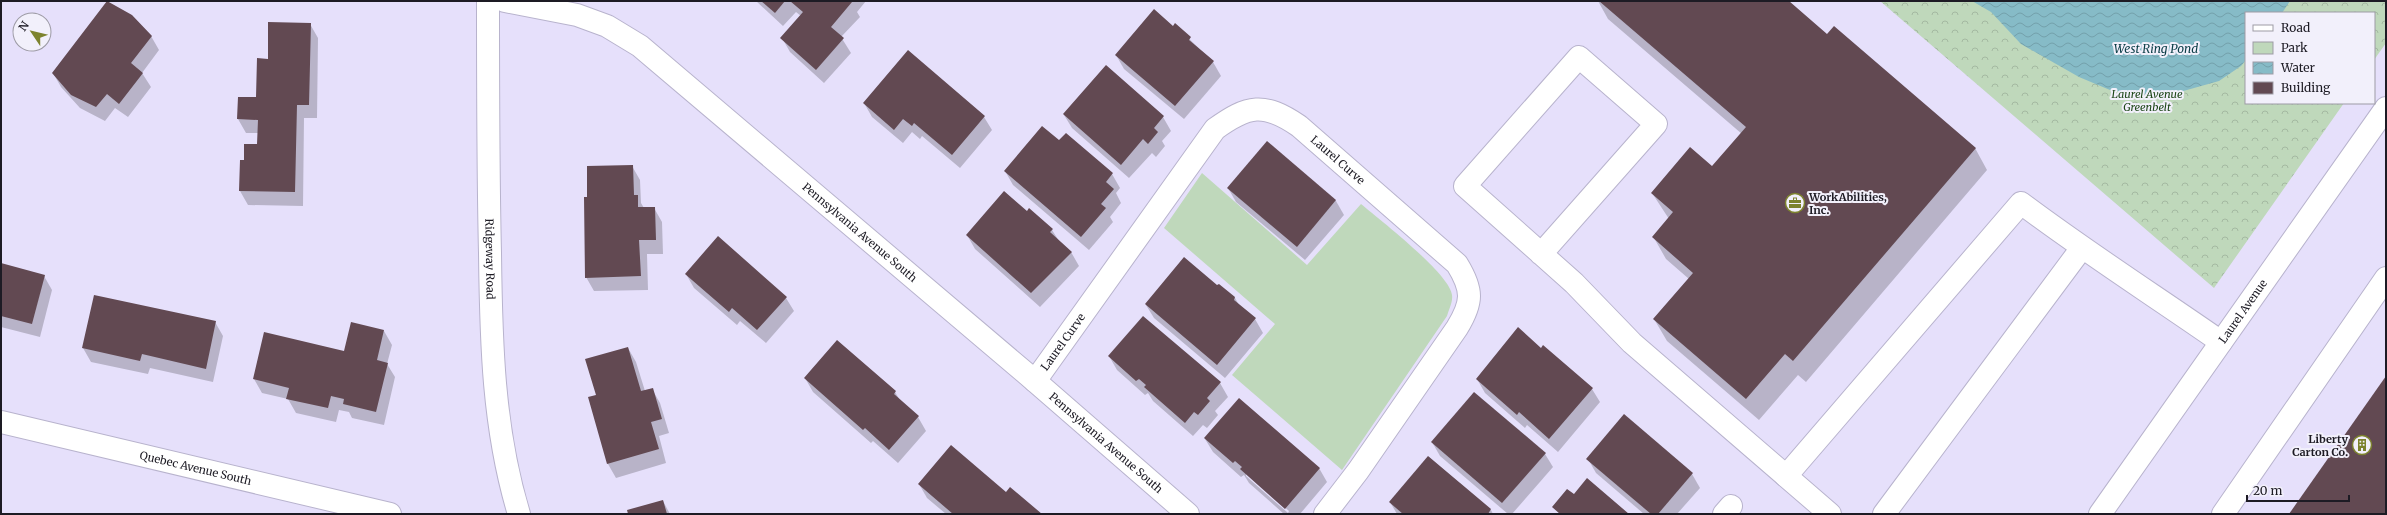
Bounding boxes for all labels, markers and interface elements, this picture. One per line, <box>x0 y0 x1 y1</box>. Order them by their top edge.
north arrow <box>12 12 52 52</box>
legend <box>2245 12 2375 104</box>
text: N <box>16 18 32 34</box>
text: Road <box>2281 20 2310 35</box>
text: Park <box>2281 40 2308 55</box>
water label: West Ring Pond <box>2114 41 2198 56</box>
text: Water <box>2280 60 2316 75</box>
text: Building <box>2281 80 2331 95</box>
park label: Laurel Avenue Greenbelt <box>2111 87 2183 114</box>
street label: Laurel Curve <box>1308 132 1368 187</box>
street label: Pennsylvania Avenue South <box>799 180 921 285</box>
place label: WorkAbilities, Inc. <box>1808 190 1887 217</box>
office icon: WorkAbilities, Inc. <box>1784 192 1806 214</box>
street label: Ridgeway Road <box>482 218 498 300</box>
street label: Laurel Avenue <box>2216 276 2270 346</box>
street label: Laurel Curve <box>1038 310 1088 373</box>
street label: Pennsylvania Avenue South <box>1046 390 1166 496</box>
place label: Liberty Carton Co. <box>2292 432 2348 459</box>
building icon: Liberty Carton Co. <box>2351 434 2373 456</box>
street label: Quebec Avenue South <box>138 448 254 488</box>
scale bar <box>2247 477 2349 503</box>
text: 20 m <box>2253 483 2282 498</box>

